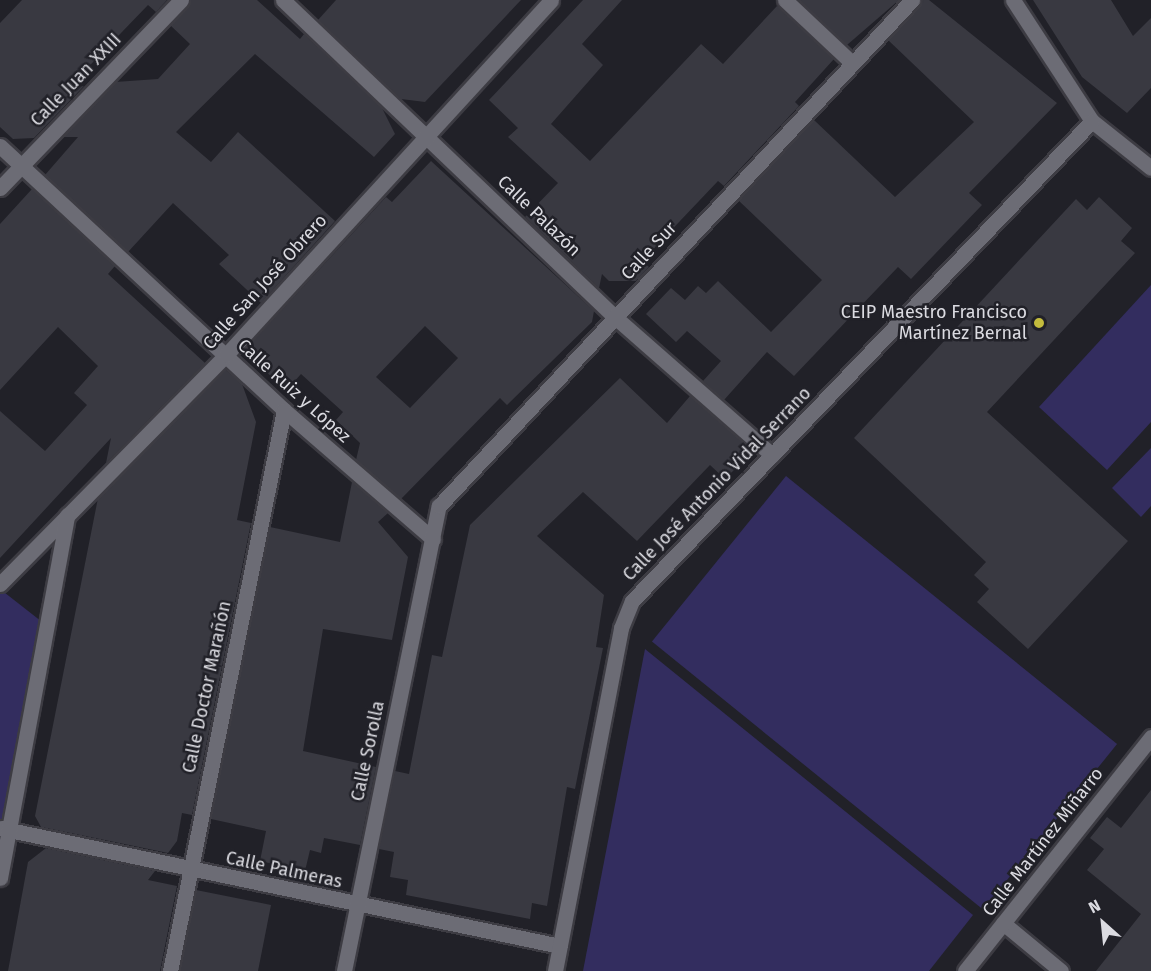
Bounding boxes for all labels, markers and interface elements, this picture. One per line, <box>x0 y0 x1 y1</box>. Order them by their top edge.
street label: Calle Juan XXIII <box>26 29 126 131</box>
street label: Calle Palazón <box>493 171 585 261</box>
street label: Calle San José Obrero <box>199 210 331 354</box>
street label: Calle Sur <box>617 217 681 285</box>
place label: CEIP Maestro Francisco Martínez Bernal <box>841 302 1027 344</box>
marker: CEIP Maestro Francisco Martínez Bernal <box>1032 316 1046 330</box>
street label: Calle Ruiz y López <box>233 335 355 447</box>
street label: Calle José Antonio Vidal Serrano <box>618 383 816 585</box>
street label: Calle Doctor Marañón <box>178 599 236 775</box>
street label: Calle Sorolla <box>347 699 389 803</box>
street label: Calle Martínez Miñarro <box>978 763 1108 921</box>
street label: Calle Palmeras <box>224 847 344 893</box>
north arrow <box>1073 893 1133 953</box>
text: N <box>1086 896 1104 917</box>

